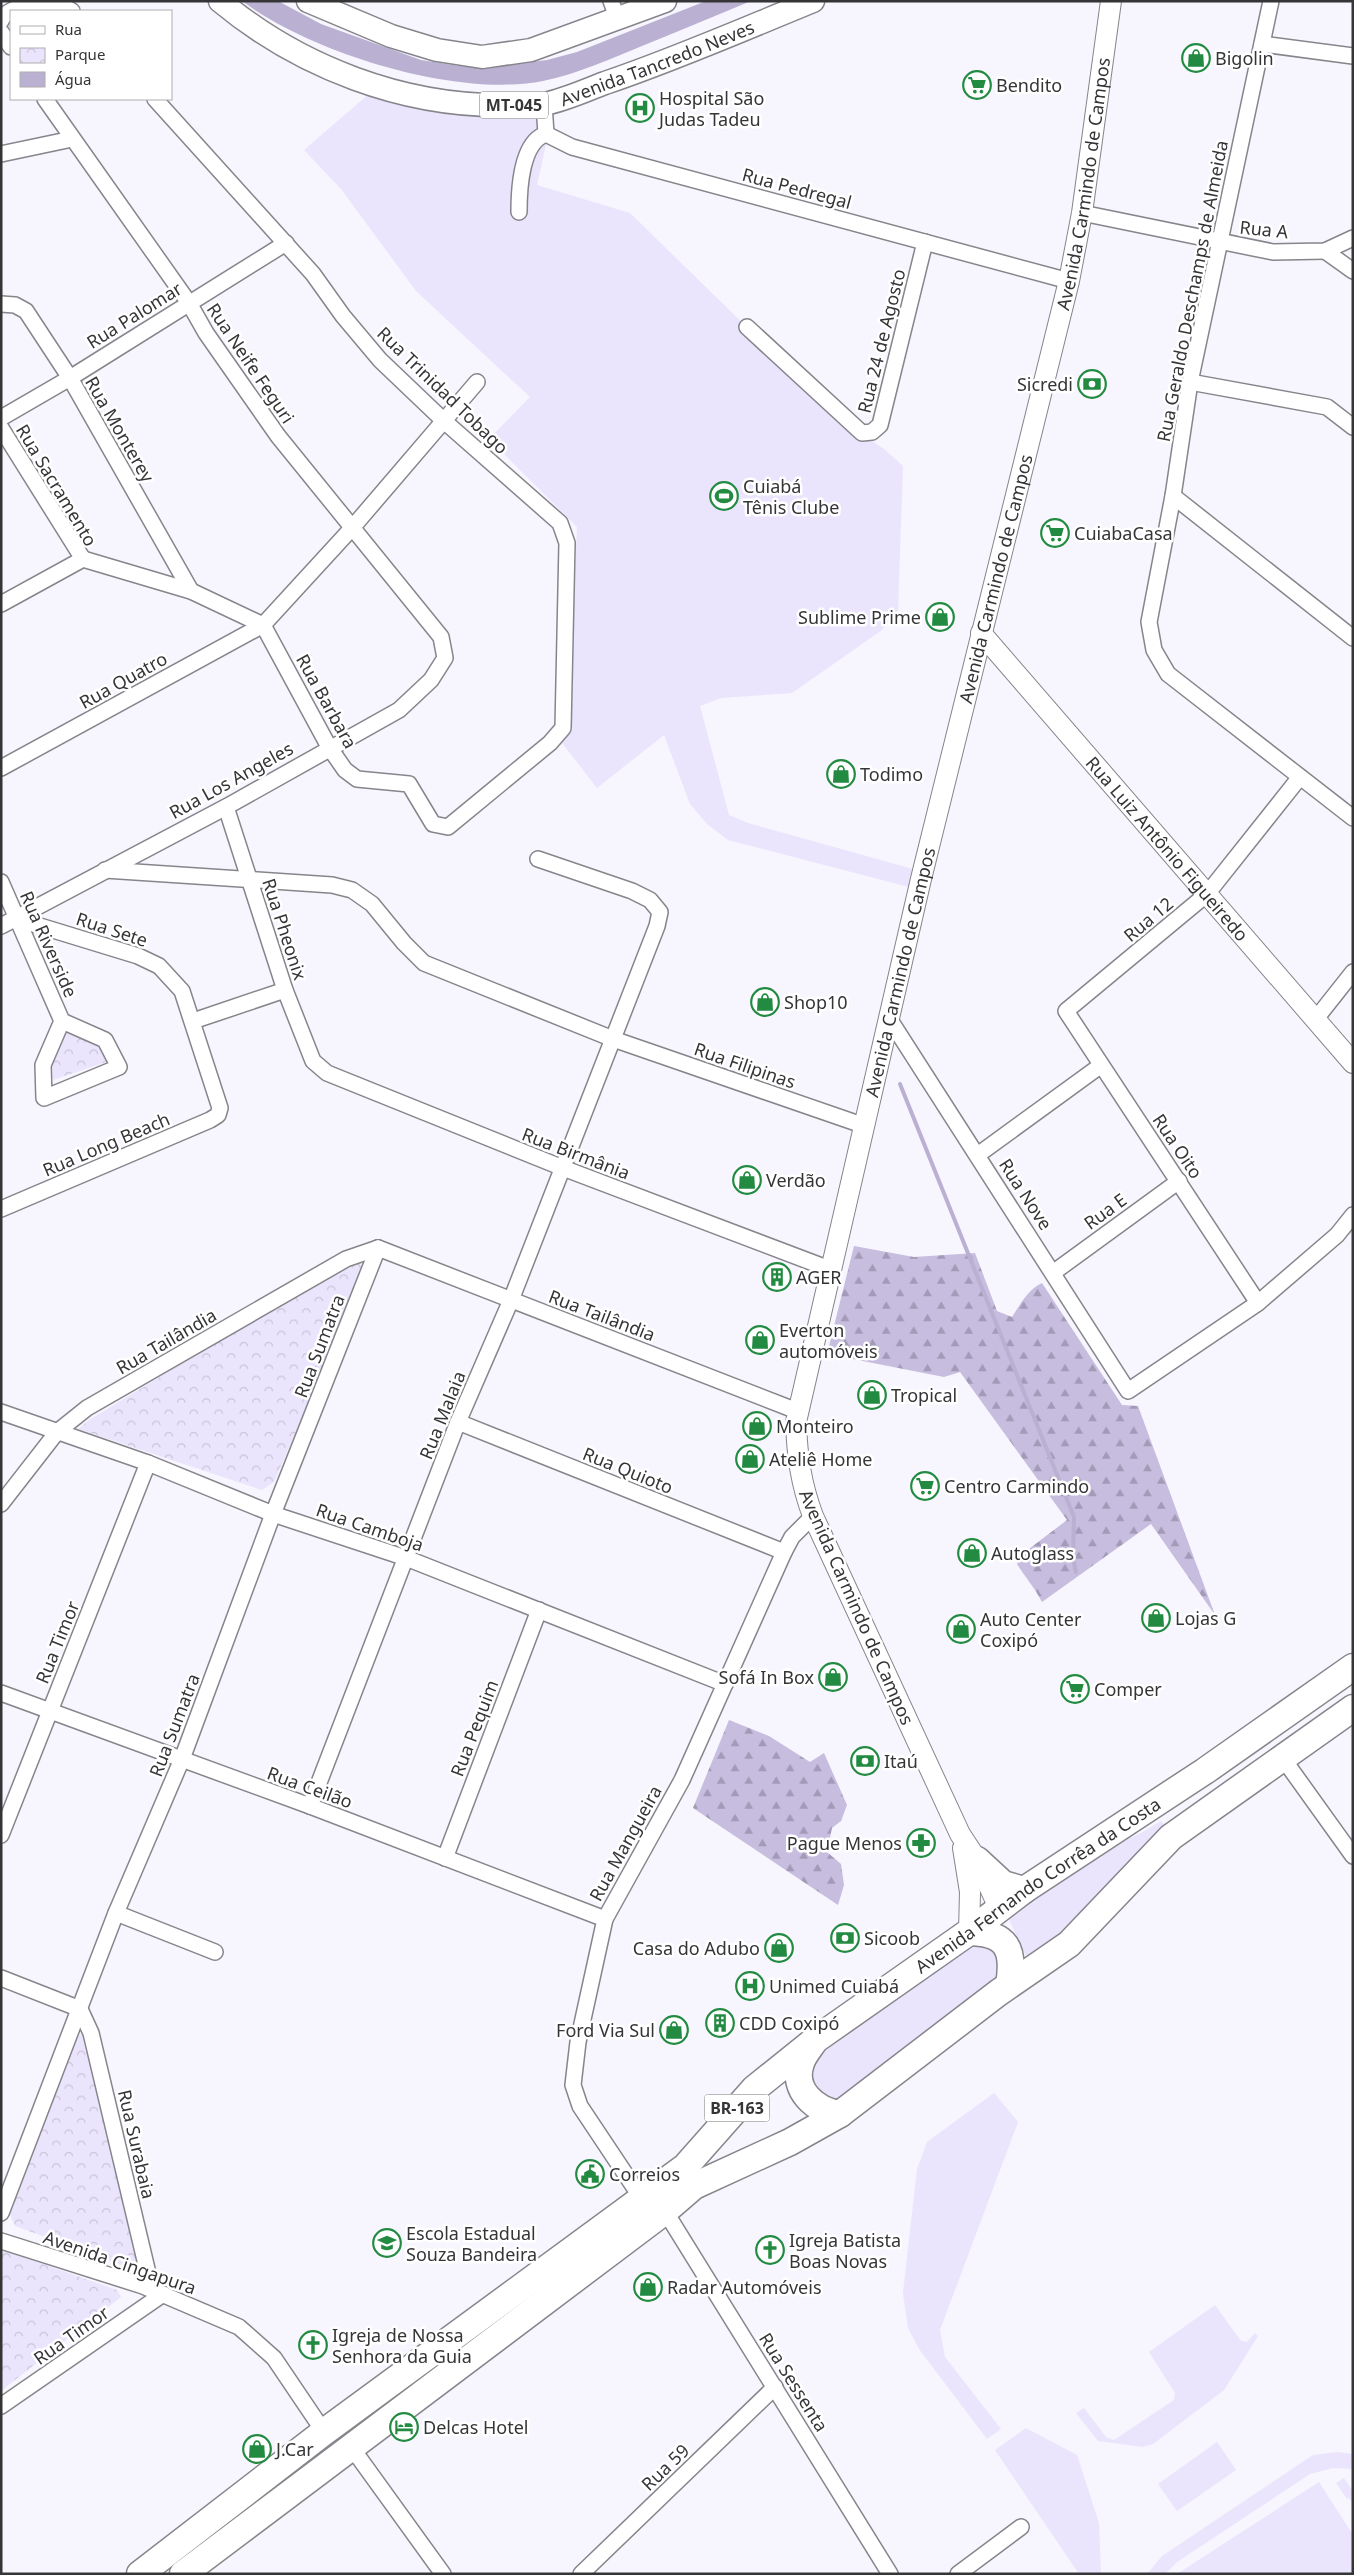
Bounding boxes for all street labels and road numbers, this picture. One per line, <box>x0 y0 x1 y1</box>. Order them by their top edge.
street label: Avenida Tancredo Neves <box>557 15 758 111</box>
street label: Avenida Carmindo de Campos <box>1050 56 1115 312</box>
road number: MT-045 <box>480 92 548 118</box>
street label: Rua Geraldo Deschamps de Almeida <box>1151 138 1233 444</box>
street label: Rua Pedregal <box>740 162 854 214</box>
street label: Rua A <box>1239 215 1290 244</box>
street label: Rua 24 de Agosto <box>851 266 911 416</box>
street label: Rua Palomar <box>82 276 187 354</box>
street label: Rua Neife Feguri <box>202 298 300 428</box>
street label: Rua Trinidad Tobago <box>372 321 514 459</box>
street label: Rua Monterey <box>80 372 160 487</box>
street label: Rua Sacramento <box>11 420 103 550</box>
street label: Avenida Carmindo de Campos <box>953 452 1038 706</box>
street label: Rua Quatro <box>75 646 171 714</box>
street label: Rua Barbara <box>291 649 363 753</box>
street label: Rua Los Angeles <box>165 736 297 824</box>
street label: Rua Luiz Antônio Figueiredo <box>1081 751 1254 946</box>
street label: Avenida Carmindo de Campos <box>859 845 940 1099</box>
street label: Rua Pheonix <box>257 875 313 983</box>
street label: Rua Riverside <box>15 887 83 1001</box>
street label: Rua 12 <box>1118 891 1178 947</box>
street label: Rua Sete <box>73 906 151 952</box>
street label: Rua Filipinas <box>691 1036 799 1094</box>
street label: Rua Long Beach <box>39 1106 173 1182</box>
street label: Rua Oito <box>1148 1109 1208 1183</box>
street label: Rua Birmânia <box>519 1121 633 1185</box>
street label: Rua Nove <box>994 1154 1058 1234</box>
street label: Rua E <box>1079 1187 1131 1235</box>
street label: Rua Tailândia <box>545 1284 659 1346</box>
street label: Rua Sumatra <box>288 1291 350 1401</box>
street label: Rua Tailândia <box>111 1303 221 1379</box>
street label: Rua Malaia <box>413 1367 471 1463</box>
street label: Rua Quioto <box>579 1441 677 1499</box>
street label: Avenida Carmindo de Campos <box>794 1485 920 1729</box>
street label: Rua Camboja <box>313 1497 427 1557</box>
street label: Rua Timor <box>30 1597 85 1687</box>
street label: Rua Sumatra <box>143 1670 205 1780</box>
street label: Rua Pequim <box>445 1676 503 1780</box>
street label: Rua Ceilão <box>264 1761 356 1813</box>
street label: Rua Mangueira <box>583 1781 667 1905</box>
street label: Avenida Fernando Corrêa da Costa <box>910 1792 1165 1978</box>
street label: Rua Surabaia <box>113 2087 161 2201</box>
road number: BR-163 <box>704 2094 770 2122</box>
street label: Avenida Cingapura <box>40 2225 200 2299</box>
street label: Rua Timor <box>29 2300 114 2370</box>
street label: Rua Sessenta <box>754 2328 834 2436</box>
street label: Rua 59 <box>636 2438 694 2496</box>

